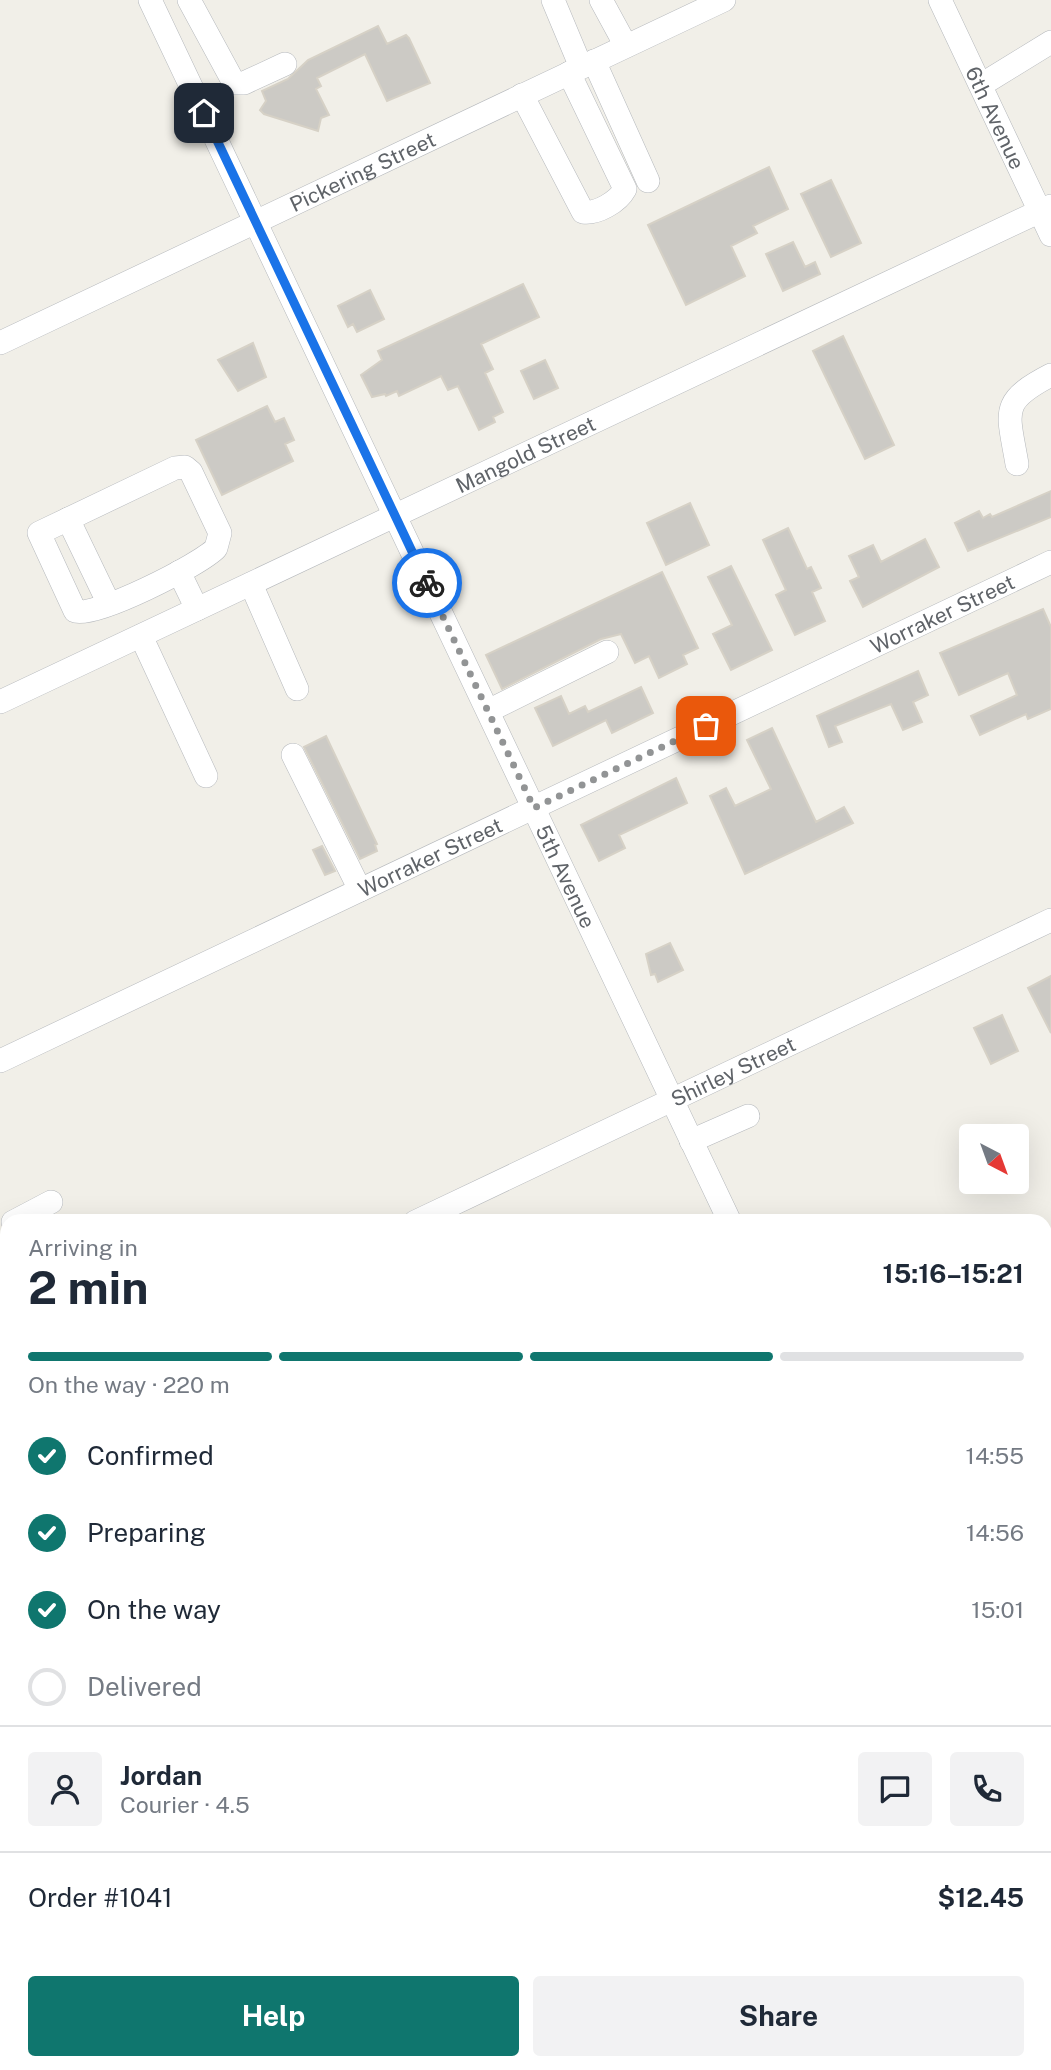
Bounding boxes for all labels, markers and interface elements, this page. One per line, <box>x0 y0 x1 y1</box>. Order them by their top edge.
street label: 6th Avenue <box>961 62 1030 173</box>
pin <box>174 83 234 143</box>
icon: home <box>185 94 223 132</box>
street label: Pickering Street <box>285 126 439 217</box>
street label: Mangold Street <box>451 410 599 498</box>
courier <box>392 548 462 618</box>
icon: bike <box>408 564 446 602</box>
street label: Worraker Street <box>866 569 1018 659</box>
pin <box>676 696 736 756</box>
icon: bag <box>687 707 725 745</box>
street label: Worraker Street <box>354 812 506 902</box>
street label: 5th Avenue <box>531 821 601 932</box>
street label: Shirley Street <box>667 1031 799 1111</box>
north arrow <box>959 1124 1029 1194</box>
map controls <box>959 1124 1029 1194</box>
text: Arriving in <box>28 1234 138 1261</box>
text: 15:16–15:21 <box>883 1258 1024 1289</box>
text: 2 min <box>28 1260 148 1314</box>
text: On the way · 220 m <box>28 1371 230 1398</box>
icon: check <box>28 1437 66 1475</box>
text: Confirmed <box>87 1440 214 1471</box>
text: 14:55 <box>966 1442 1024 1469</box>
icon: check <box>28 1514 66 1552</box>
text: Preparing <box>87 1517 206 1548</box>
text: 14:56 <box>966 1519 1024 1546</box>
icon: check <box>28 1591 66 1629</box>
text: On the way <box>87 1594 221 1625</box>
text: 15:01 <box>971 1596 1024 1623</box>
text: Delivered <box>87 1671 202 1702</box>
button: person <box>28 1752 102 1826</box>
button: chat <box>858 1752 932 1826</box>
button: phone <box>950 1752 1024 1826</box>
text: Jordan <box>120 1760 202 1791</box>
text: Courier · 4.5 <box>120 1791 250 1818</box>
text: Order #1041 <box>28 1882 173 1913</box>
text: $12.45 <box>937 1882 1024 1913</box>
button: Help <box>28 1976 519 2056</box>
button: Share <box>533 1976 1024 2056</box>

